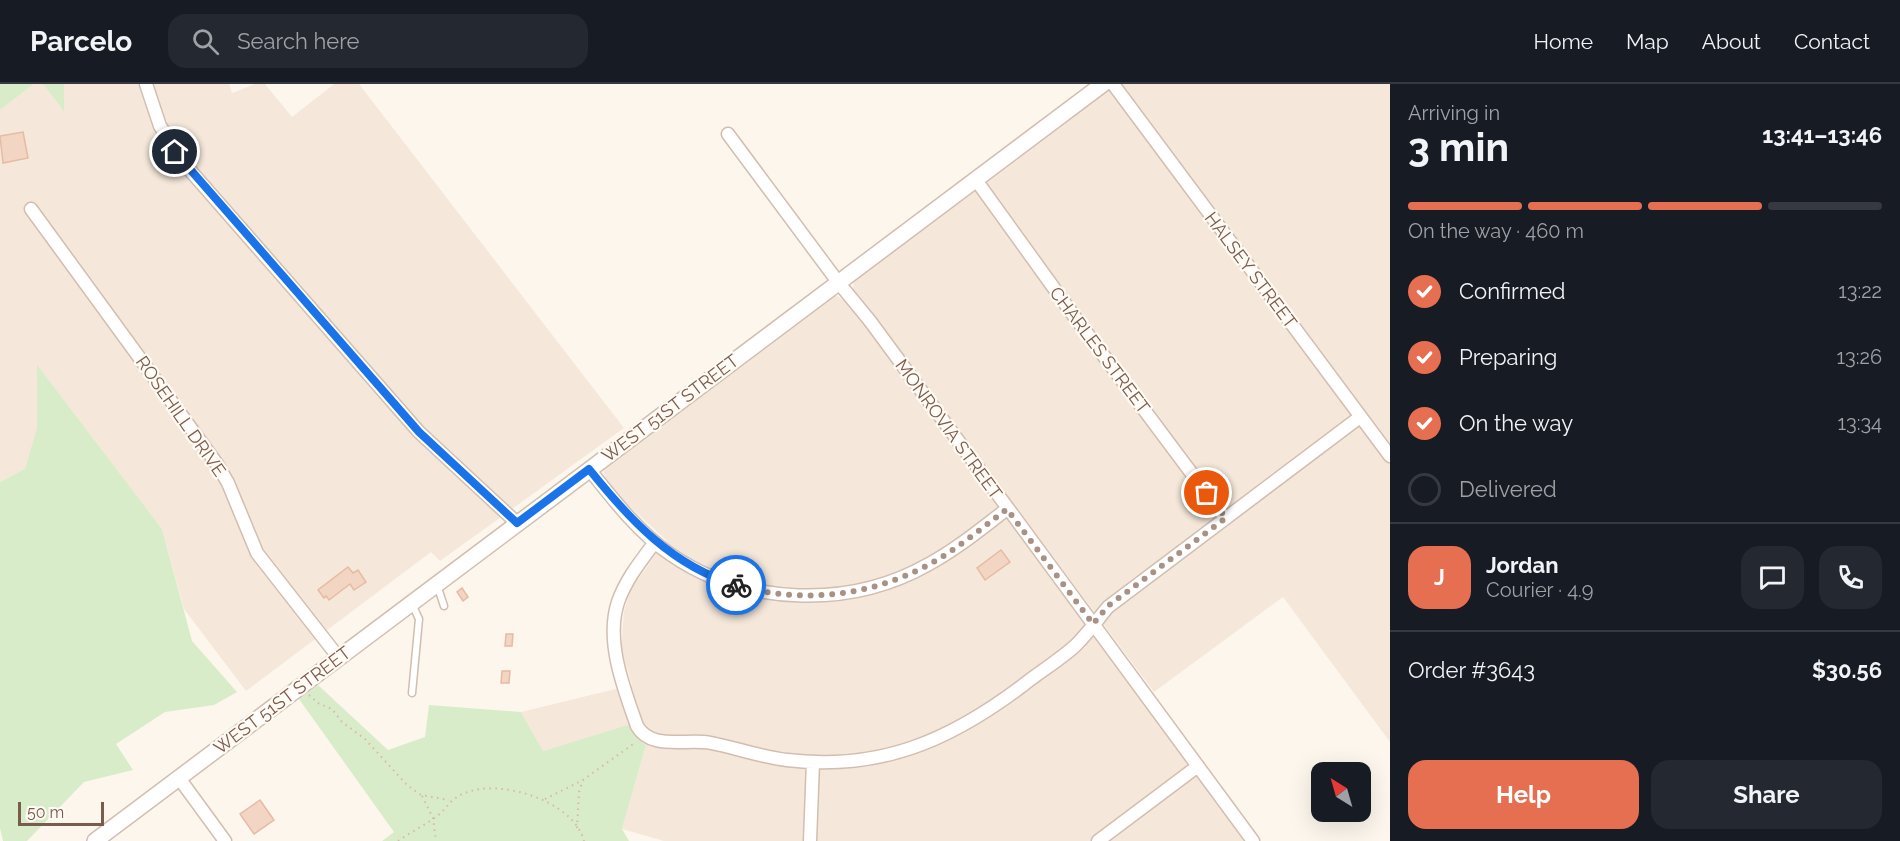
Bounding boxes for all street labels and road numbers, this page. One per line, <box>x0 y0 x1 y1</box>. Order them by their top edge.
street label: HALSEY STREET <box>1200 208 1302 332</box>
street label: CHARLES STREET <box>1046 283 1154 417</box>
street label: WEST 51ST STREET <box>598 350 742 466</box>
street label: ROSEHILL DRIVE <box>132 352 230 480</box>
street label: MONROVIA STREET <box>891 355 1007 503</box>
street label: WEST 51ST STREET <box>210 642 354 758</box>

